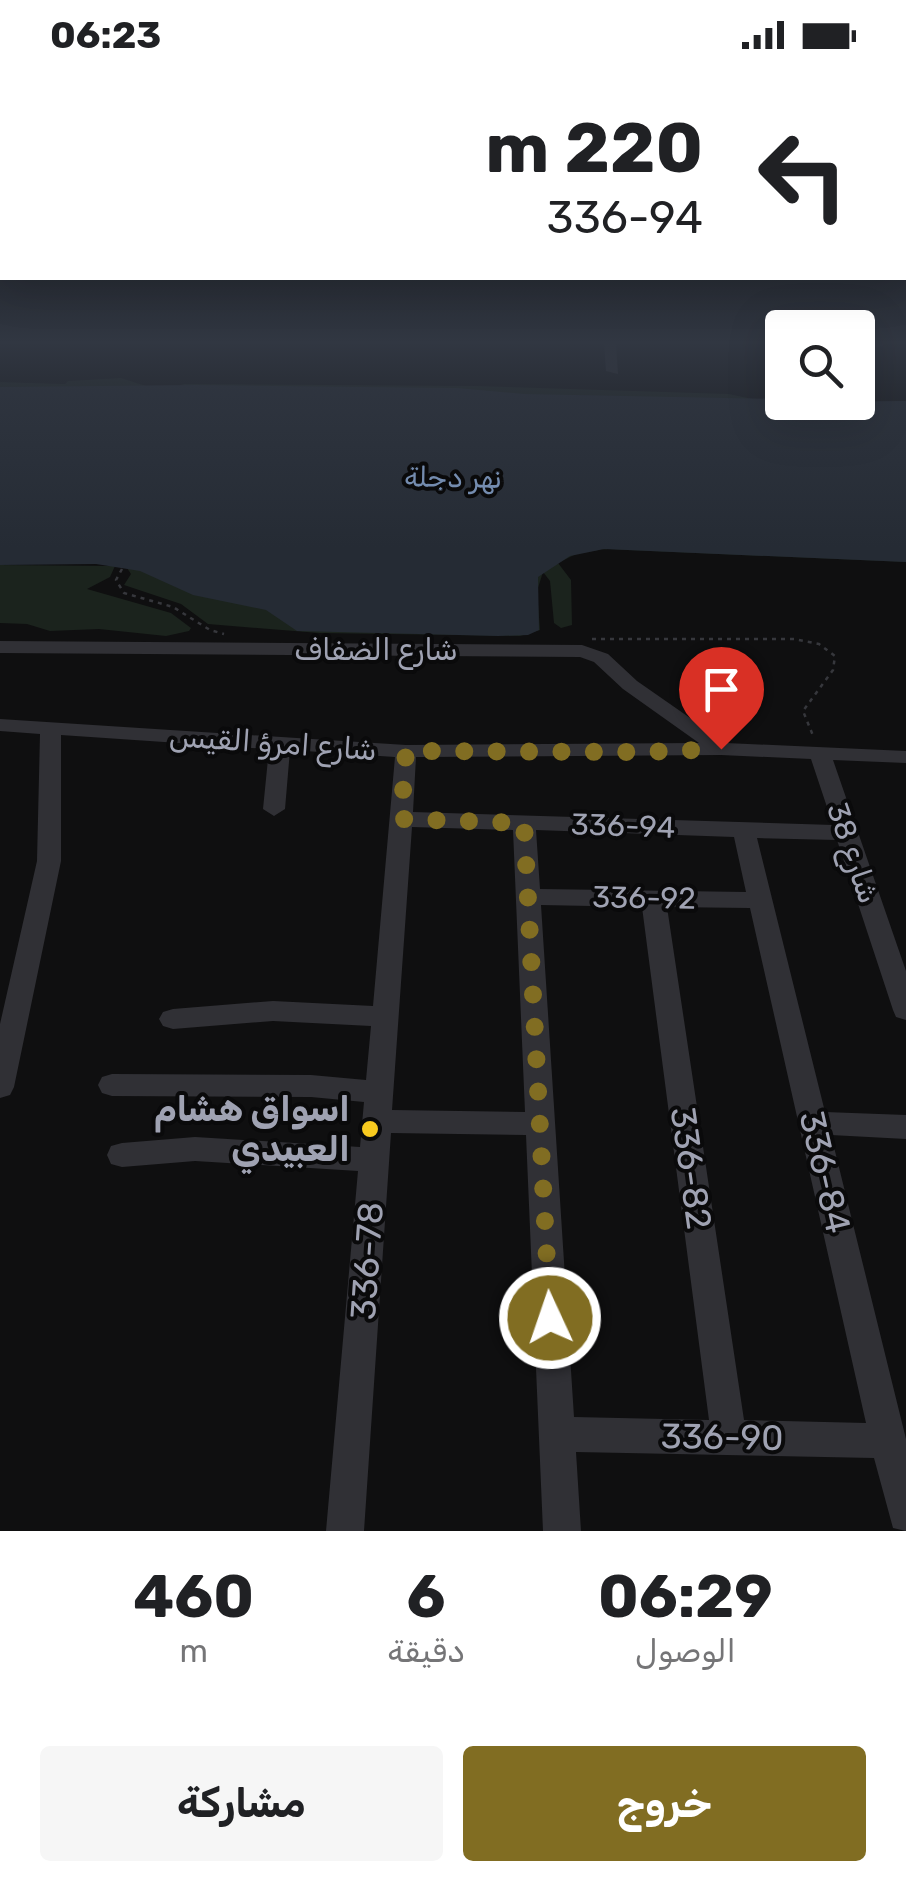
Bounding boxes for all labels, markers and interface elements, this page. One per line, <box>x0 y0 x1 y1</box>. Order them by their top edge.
text: 06:23 <box>50 12 161 58</box>
text: 220 m <box>485 107 703 190</box>
icon: left <box>738 110 868 240</box>
text: 336-94 <box>547 191 703 244</box>
map controls <box>765 310 875 420</box>
button: search <box>765 310 875 420</box>
water label: نهر دجلة <box>404 460 502 495</box>
street label: شارع الضفاف <box>294 632 458 670</box>
pin <box>679 647 764 750</box>
icon: arrive <box>694 662 749 717</box>
street label: شارع امرؤ القيس <box>168 718 378 770</box>
street label: شارع 38 <box>817 798 887 909</box>
street label: 336-94 <box>570 806 676 846</box>
street label: 336-92 <box>592 879 696 917</box>
place label: اسواق هشام العبيدي <box>153 1088 350 1174</box>
street label: 336-82 <box>662 1104 720 1232</box>
street label: 336-84 <box>791 1107 859 1237</box>
marker: اسواق هشام العبيدي <box>359 1118 381 1140</box>
street label: 336-78 <box>342 1201 392 1321</box>
position arrow <box>498 1266 602 1370</box>
street label: 336-90 <box>660 1415 784 1459</box>
text: 460 <box>133 1561 254 1632</box>
text: 6 <box>406 1561 446 1632</box>
text: 06:29 <box>598 1561 773 1632</box>
text: m <box>179 1632 208 1670</box>
text: دقيقة <box>387 1632 465 1670</box>
text: الوصول <box>635 1632 736 1670</box>
button: مشاركة <box>40 1746 443 1861</box>
button: خروج <box>463 1746 866 1861</box>

